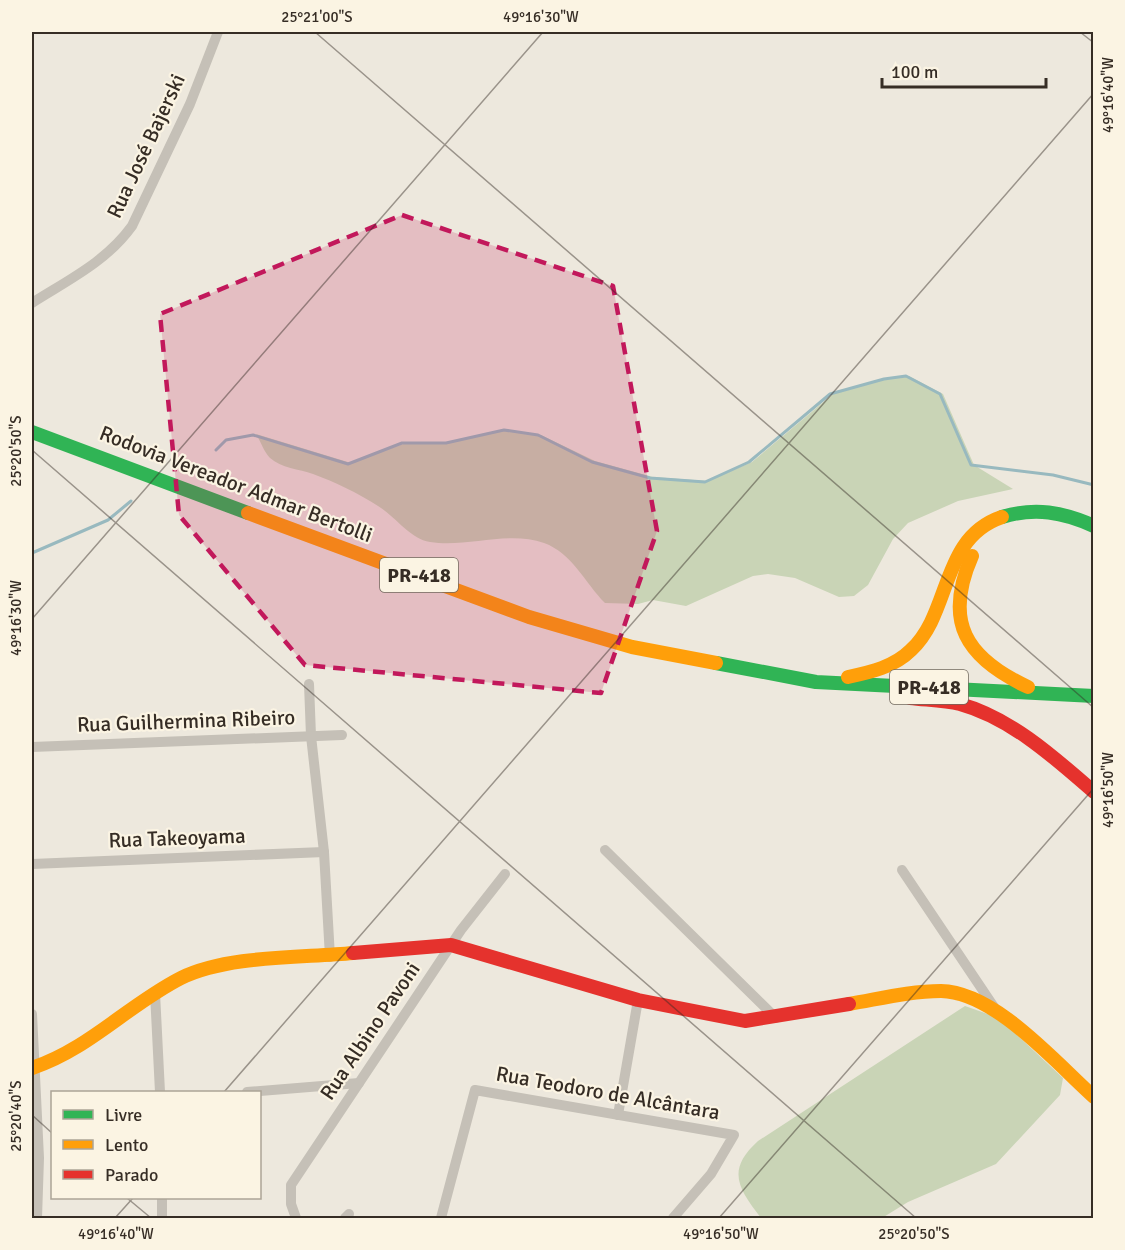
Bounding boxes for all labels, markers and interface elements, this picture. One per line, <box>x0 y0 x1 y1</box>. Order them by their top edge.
text: 25°21'00"S <box>281 8 353 26</box>
text: 49°16'30"W <box>503 8 579 26</box>
scale bar <box>882 51 1046 89</box>
text: 49°16'40"W <box>1099 57 1117 133</box>
text: 100 m <box>891 61 938 83</box>
street label: Rua José Bajerski <box>101 70 191 222</box>
text: 25°20'50"S <box>7 415 25 487</box>
street label: Rodovia Vereador Admar Bertolli <box>96 420 376 548</box>
road number: PR-418 <box>380 558 458 592</box>
text: 49°16'30"W <box>7 580 25 656</box>
road number: PR-418 <box>890 670 968 704</box>
street label: Rua Guilhermina Ribeiro <box>76 704 296 738</box>
text: 49°16'50"W <box>1099 752 1117 828</box>
street label: Rua Takeoyama <box>108 823 246 853</box>
street label: Rua Albino Pavoni <box>314 957 426 1105</box>
street label: Rua Teodoro de Alcântara <box>494 1060 722 1126</box>
text: 25°20'40"S <box>7 1080 25 1152</box>
legend <box>51 1091 261 1199</box>
text: Livre <box>105 1104 142 1126</box>
text: Lento <box>105 1134 148 1156</box>
text: Parado <box>105 1164 158 1186</box>
text: 49°16'40"W <box>78 1225 154 1243</box>
text: 49°16'50"W <box>683 1225 759 1243</box>
text: 25°20'50"S <box>878 1225 950 1243</box>

